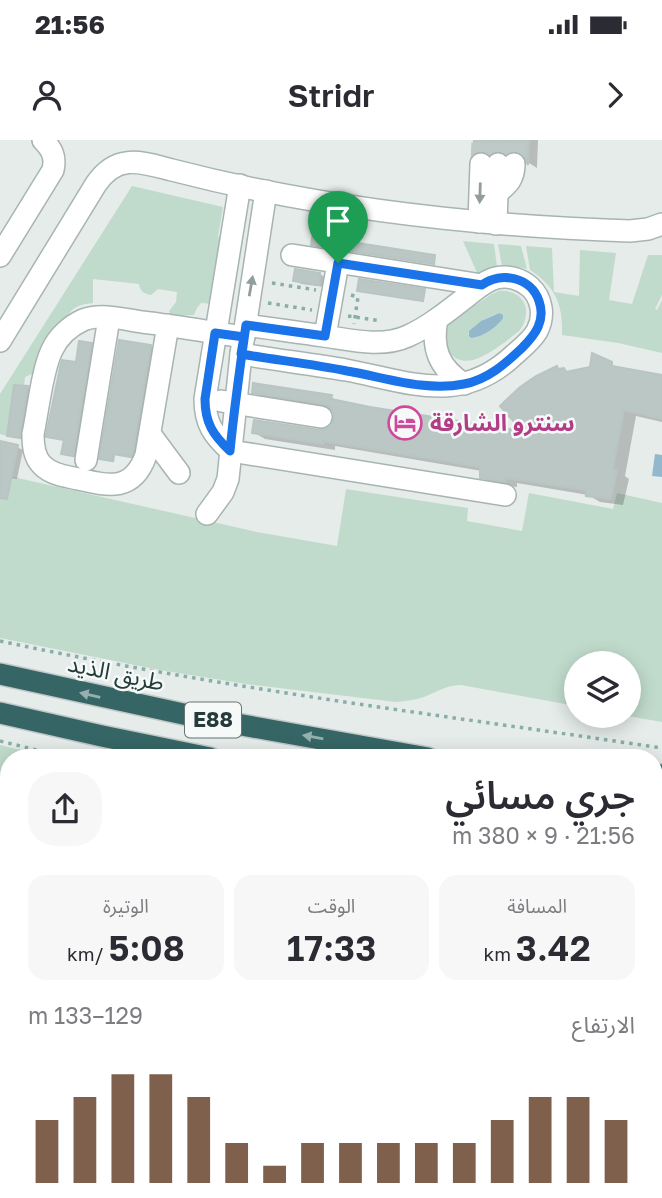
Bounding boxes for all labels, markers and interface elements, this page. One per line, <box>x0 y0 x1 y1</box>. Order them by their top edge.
text: 21:56 <box>35 9 105 40</box>
icon: person <box>28 76 66 114</box>
text: Stridr <box>287 76 375 114</box>
icon: forward <box>596 76 634 114</box>
one-way arrow <box>475 182 486 204</box>
pin <box>308 191 368 263</box>
icon: arrive <box>319 202 357 240</box>
one-way arrow <box>246 275 257 297</box>
hotel icon: سنترو الشارقة <box>386 404 424 442</box>
place label: سنترو الشارقة <box>430 408 575 437</box>
street label: طريق الذيد <box>65 648 167 697</box>
map controls <box>564 651 641 728</box>
button: layers <box>564 651 641 728</box>
one-way arrow <box>79 689 101 700</box>
road number: E88 <box>185 702 241 738</box>
one-way arrow <box>302 732 324 743</box>
button: share <box>28 772 102 846</box>
text: جري مسائي <box>445 772 635 817</box>
text: 21:56 · 9 × 380 m <box>452 821 635 849</box>
text: الوتيرة <box>103 894 149 917</box>
text: الوقت <box>308 894 355 917</box>
text: المسافة <box>507 894 567 917</box>
text: 5:08 <box>108 927 185 969</box>
text: 17:33 <box>287 927 376 969</box>
text: 3.42 <box>516 927 591 969</box>
text: /km <box>67 942 108 965</box>
text: km <box>484 942 516 965</box>
text: 129–133 m <box>28 1001 143 1029</box>
text: الارتفاع <box>572 1010 635 1038</box>

